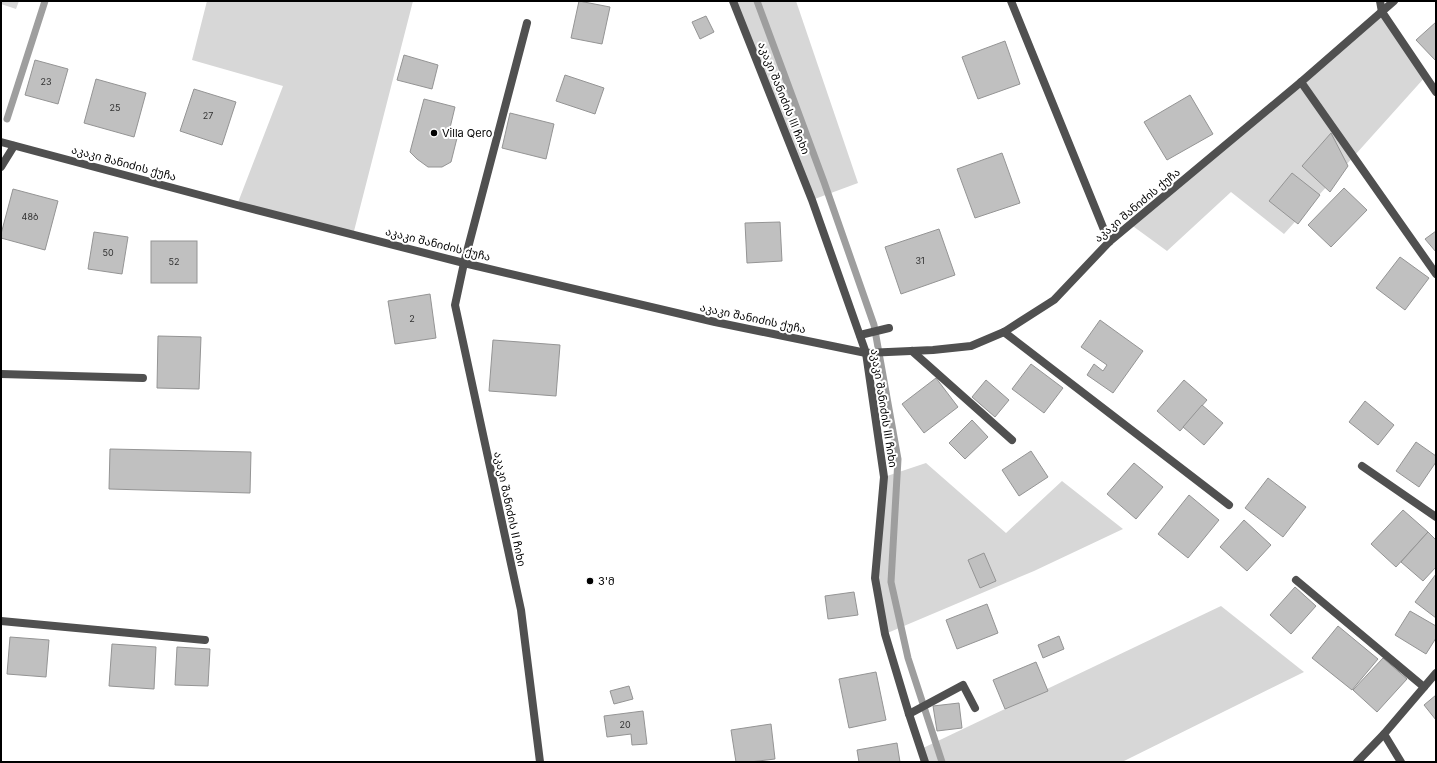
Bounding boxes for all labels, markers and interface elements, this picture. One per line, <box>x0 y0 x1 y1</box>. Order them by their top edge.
street label: აკაკი შანიძის III ჩიხი <box>755 40 813 156</box>
house number: 23 <box>40 76 52 87</box>
house number: 25 <box>110 102 120 113</box>
house number: 27 <box>203 110 213 121</box>
place label: Villa Qero <box>442 126 493 140</box>
marker: Villa Qero <box>429 128 439 138</box>
street label: აკაკი შანიძის ქუჩა <box>70 142 178 184</box>
street label: აკაკი შანიძის ქუჩა <box>1091 165 1183 245</box>
house number: 48ბ <box>22 211 38 222</box>
street label: აკაკი შანიძის ქუჩა <box>384 224 492 264</box>
house number: 50 <box>102 247 114 258</box>
house number: 31 <box>915 255 925 266</box>
house number: 52 <box>169 256 179 267</box>
street label: აკაკი შანიძის ქუჩა <box>699 300 807 336</box>
house number: 2 <box>409 313 415 324</box>
street label: აკაკი შანიძის III ჩიხი <box>868 348 900 468</box>
street label: აკაკი შანიძის II ჩიხი <box>491 450 529 568</box>
place label: 3'მ <box>598 574 615 588</box>
marker: 3'მ <box>585 576 595 586</box>
house number: 20 <box>619 719 631 730</box>

